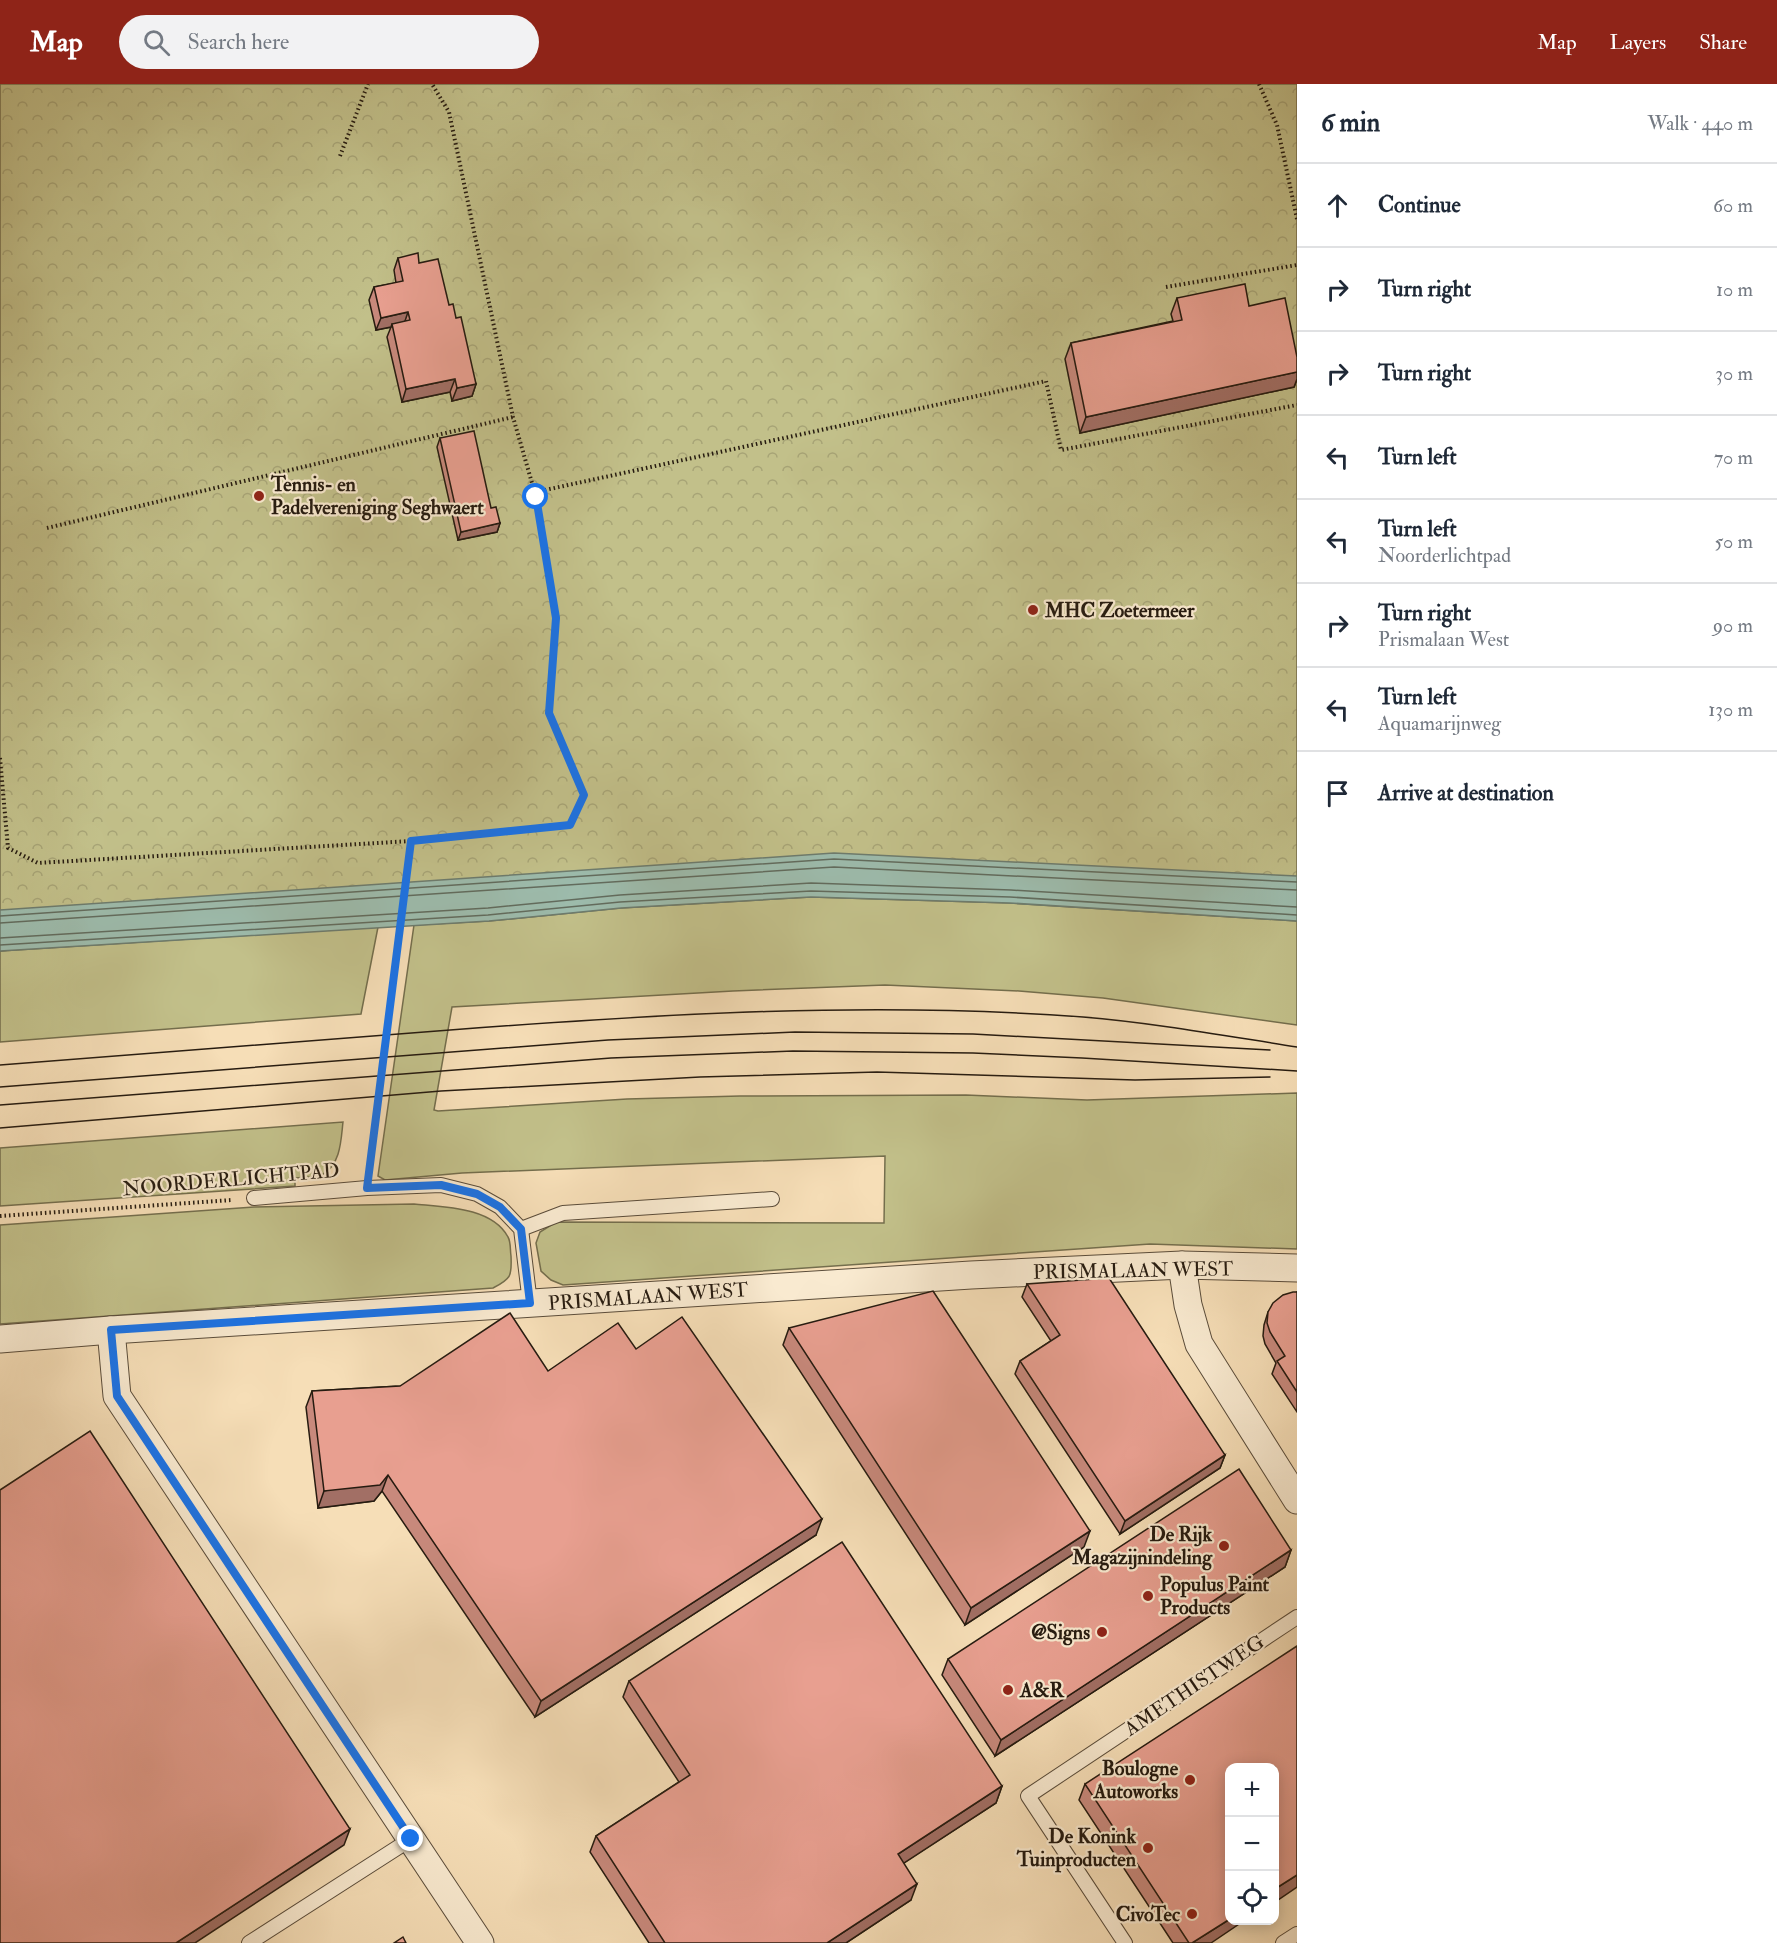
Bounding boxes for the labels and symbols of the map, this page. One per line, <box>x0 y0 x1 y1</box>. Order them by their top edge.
place label: Tennis- en Padelvereniging Seghwaert <box>270 472 484 521</box>
route start <box>522 483 548 509</box>
marker: Tennis- en Padelvereniging Seghwaert <box>252 489 266 503</box>
place label: MHC Zoetermeer <box>1044 598 1195 623</box>
marker: MHC Zoetermeer <box>1026 603 1040 617</box>
street label: NOORDERLICHTPAD <box>122 1158 340 1201</box>
street label: PRISMALAAN WEST <box>1033 1256 1234 1285</box>
street label: PRISMALAAN WEST <box>547 1277 749 1316</box>
place label: De Rijk Magazijnindeling <box>1071 1522 1213 1571</box>
marker: De Rijk Magazijnindeling <box>1217 1539 1231 1553</box>
place label: Populus Paint Products <box>1160 1572 1270 1620</box>
marker: Populus Paint Products <box>1141 1589 1155 1603</box>
place label: @Signs <box>1031 1620 1090 1646</box>
marker: @Signs <box>1095 1625 1109 1639</box>
street label: AMETHISTWEG <box>1119 1629 1269 1742</box>
place label: A&R <box>1019 1678 1065 1703</box>
marker: A&R <box>1001 1683 1015 1697</box>
place label: Boulogne Autoworks <box>1093 1756 1179 1804</box>
marker: Boulogne Autoworks <box>1183 1773 1197 1787</box>
place label: De Konink Tuinproducten <box>1016 1824 1137 1873</box>
route end <box>397 1825 423 1851</box>
marker: De Konink Tuinproducten <box>1141 1841 1155 1855</box>
place label: CivoTec <box>1116 1902 1181 1927</box>
marker: CivoTec <box>1185 1907 1199 1921</box>

